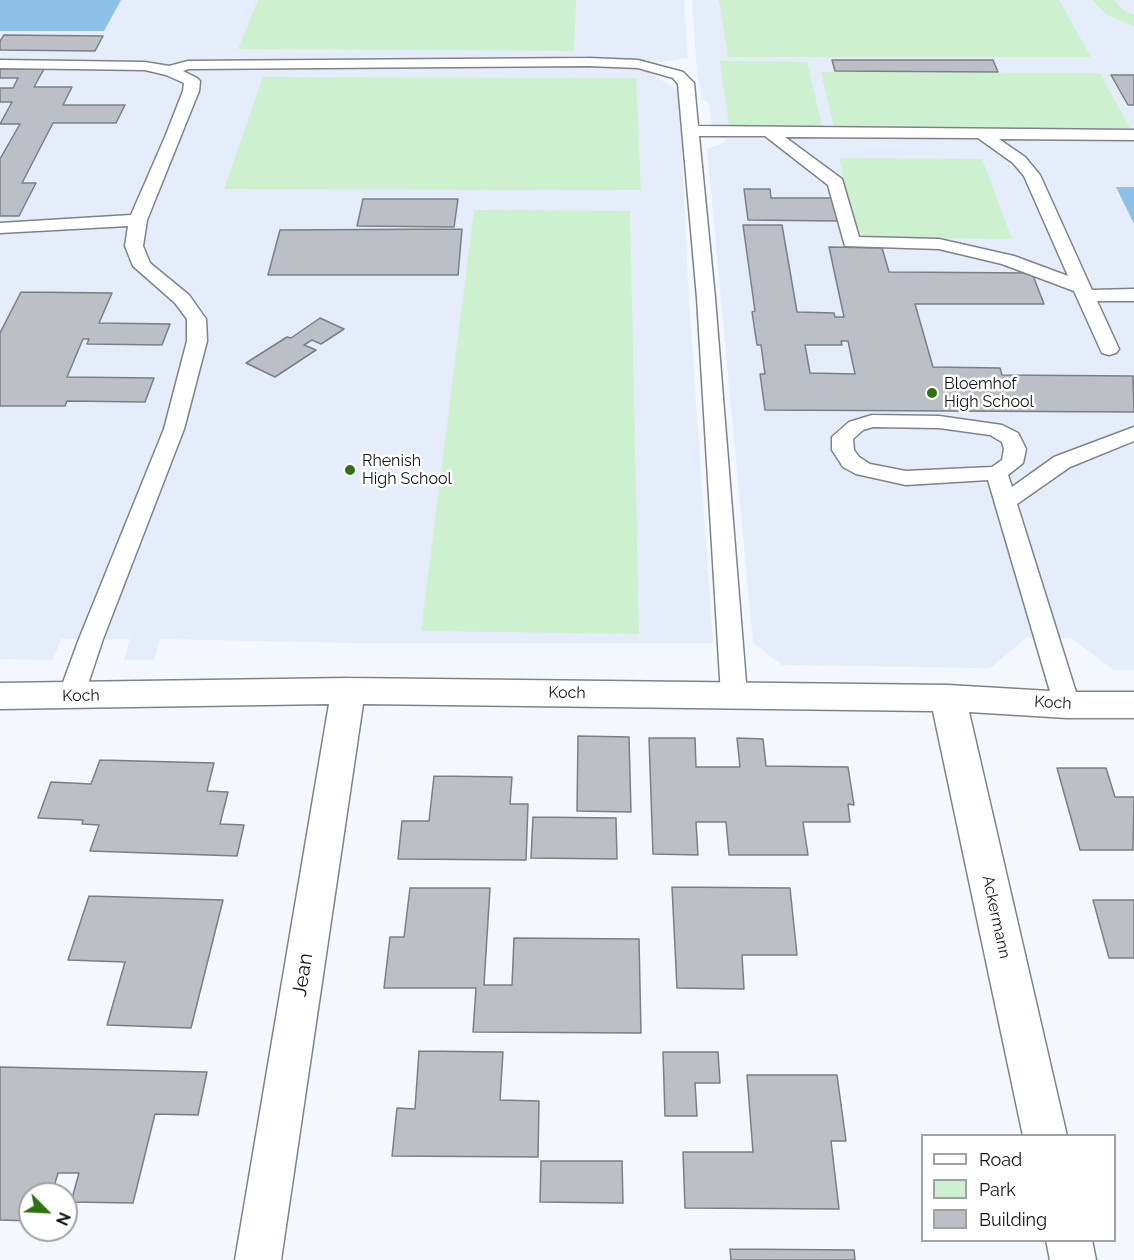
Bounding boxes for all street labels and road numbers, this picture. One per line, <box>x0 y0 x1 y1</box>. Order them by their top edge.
street label: Koch <box>548 683 586 703</box>
street label: Koch <box>62 686 100 706</box>
street label: Koch <box>1034 692 1072 714</box>
street label: Ackermann <box>978 874 1014 960</box>
street label: Jean <box>288 952 318 998</box>

